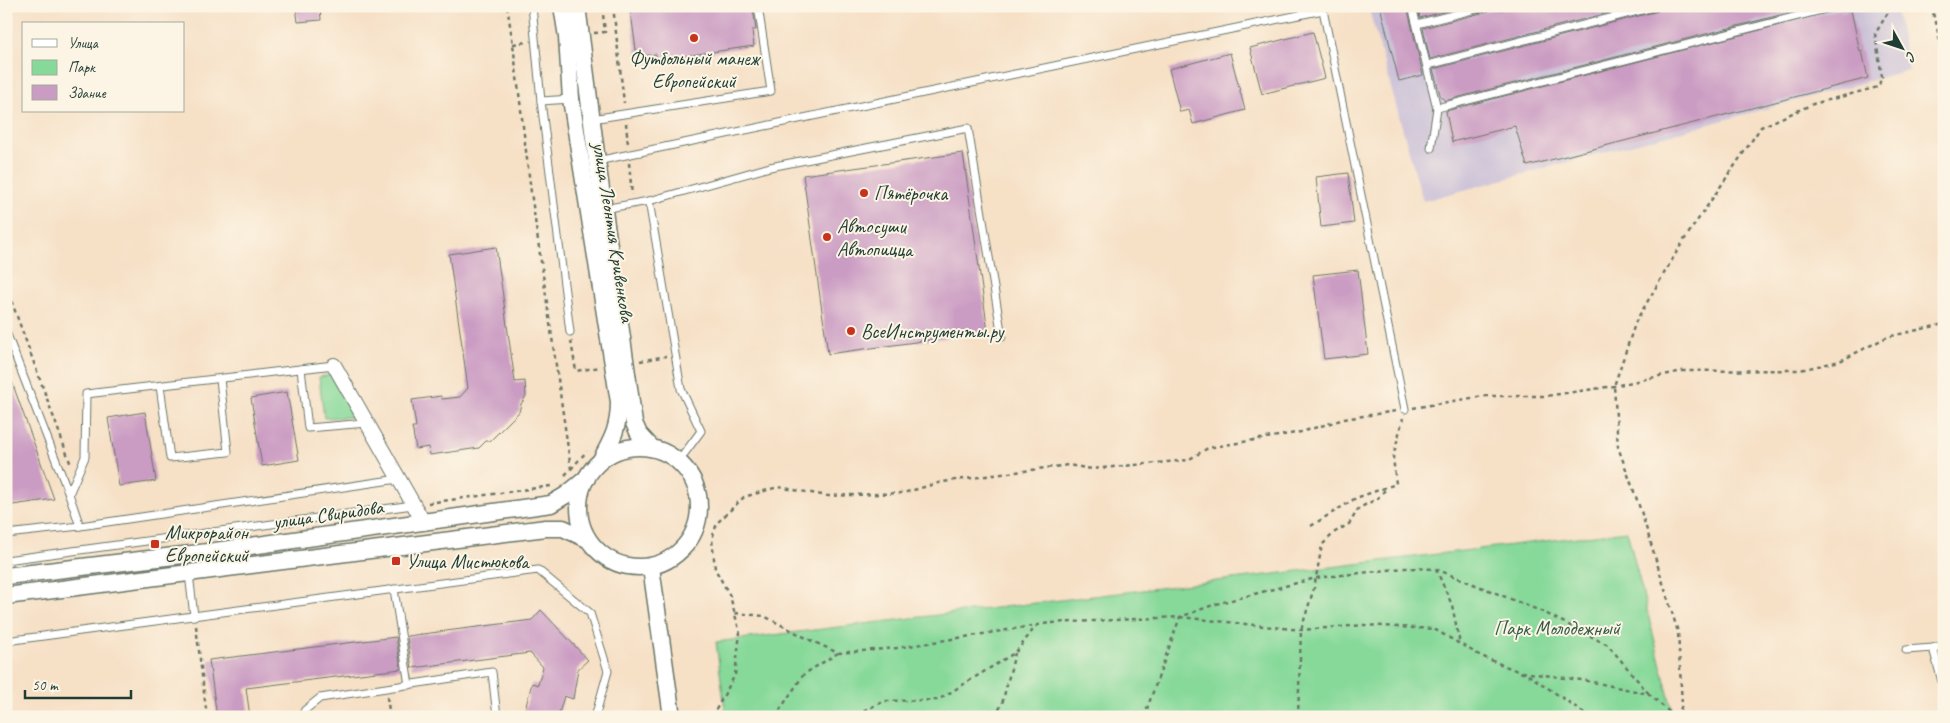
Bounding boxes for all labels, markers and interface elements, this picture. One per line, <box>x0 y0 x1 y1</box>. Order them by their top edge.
legend <box>22 22 185 112</box>
north arrow <box>1878 22 1928 72</box>
marker: Футбольный манеж Европейский <box>688 32 700 44</box>
text: Улица <box>68 34 99 53</box>
place label: Футбольный манеж Европейский <box>629 46 762 94</box>
text: С <box>1901 48 1920 66</box>
text: Парк <box>68 58 96 77</box>
text: Здание <box>68 84 107 103</box>
street label: улица Леонтия Кривенкова <box>587 139 640 326</box>
place label: Пятёрочка <box>874 181 949 206</box>
marker: Пятёрочка <box>858 187 870 199</box>
place label: Автосуши Автопицца <box>837 214 914 262</box>
marker: Автосуши Автопицца <box>821 231 833 243</box>
place label: ВсеИнструменты.ру <box>861 319 1005 344</box>
marker: ВсеИнструменты.ру <box>845 325 857 337</box>
street label: улица Свиридова <box>270 494 386 535</box>
place label: Микрорайон Европейский <box>165 520 250 568</box>
marker: Микрорайон Европейский <box>149 538 161 550</box>
place label: Улица Мистюкова <box>406 549 530 574</box>
marker: Улица Мистюкова <box>390 555 402 567</box>
park label: Парк Молодежный <box>1494 616 1622 641</box>
scale bar <box>25 668 131 700</box>
text: 50 m <box>32 676 59 695</box>

